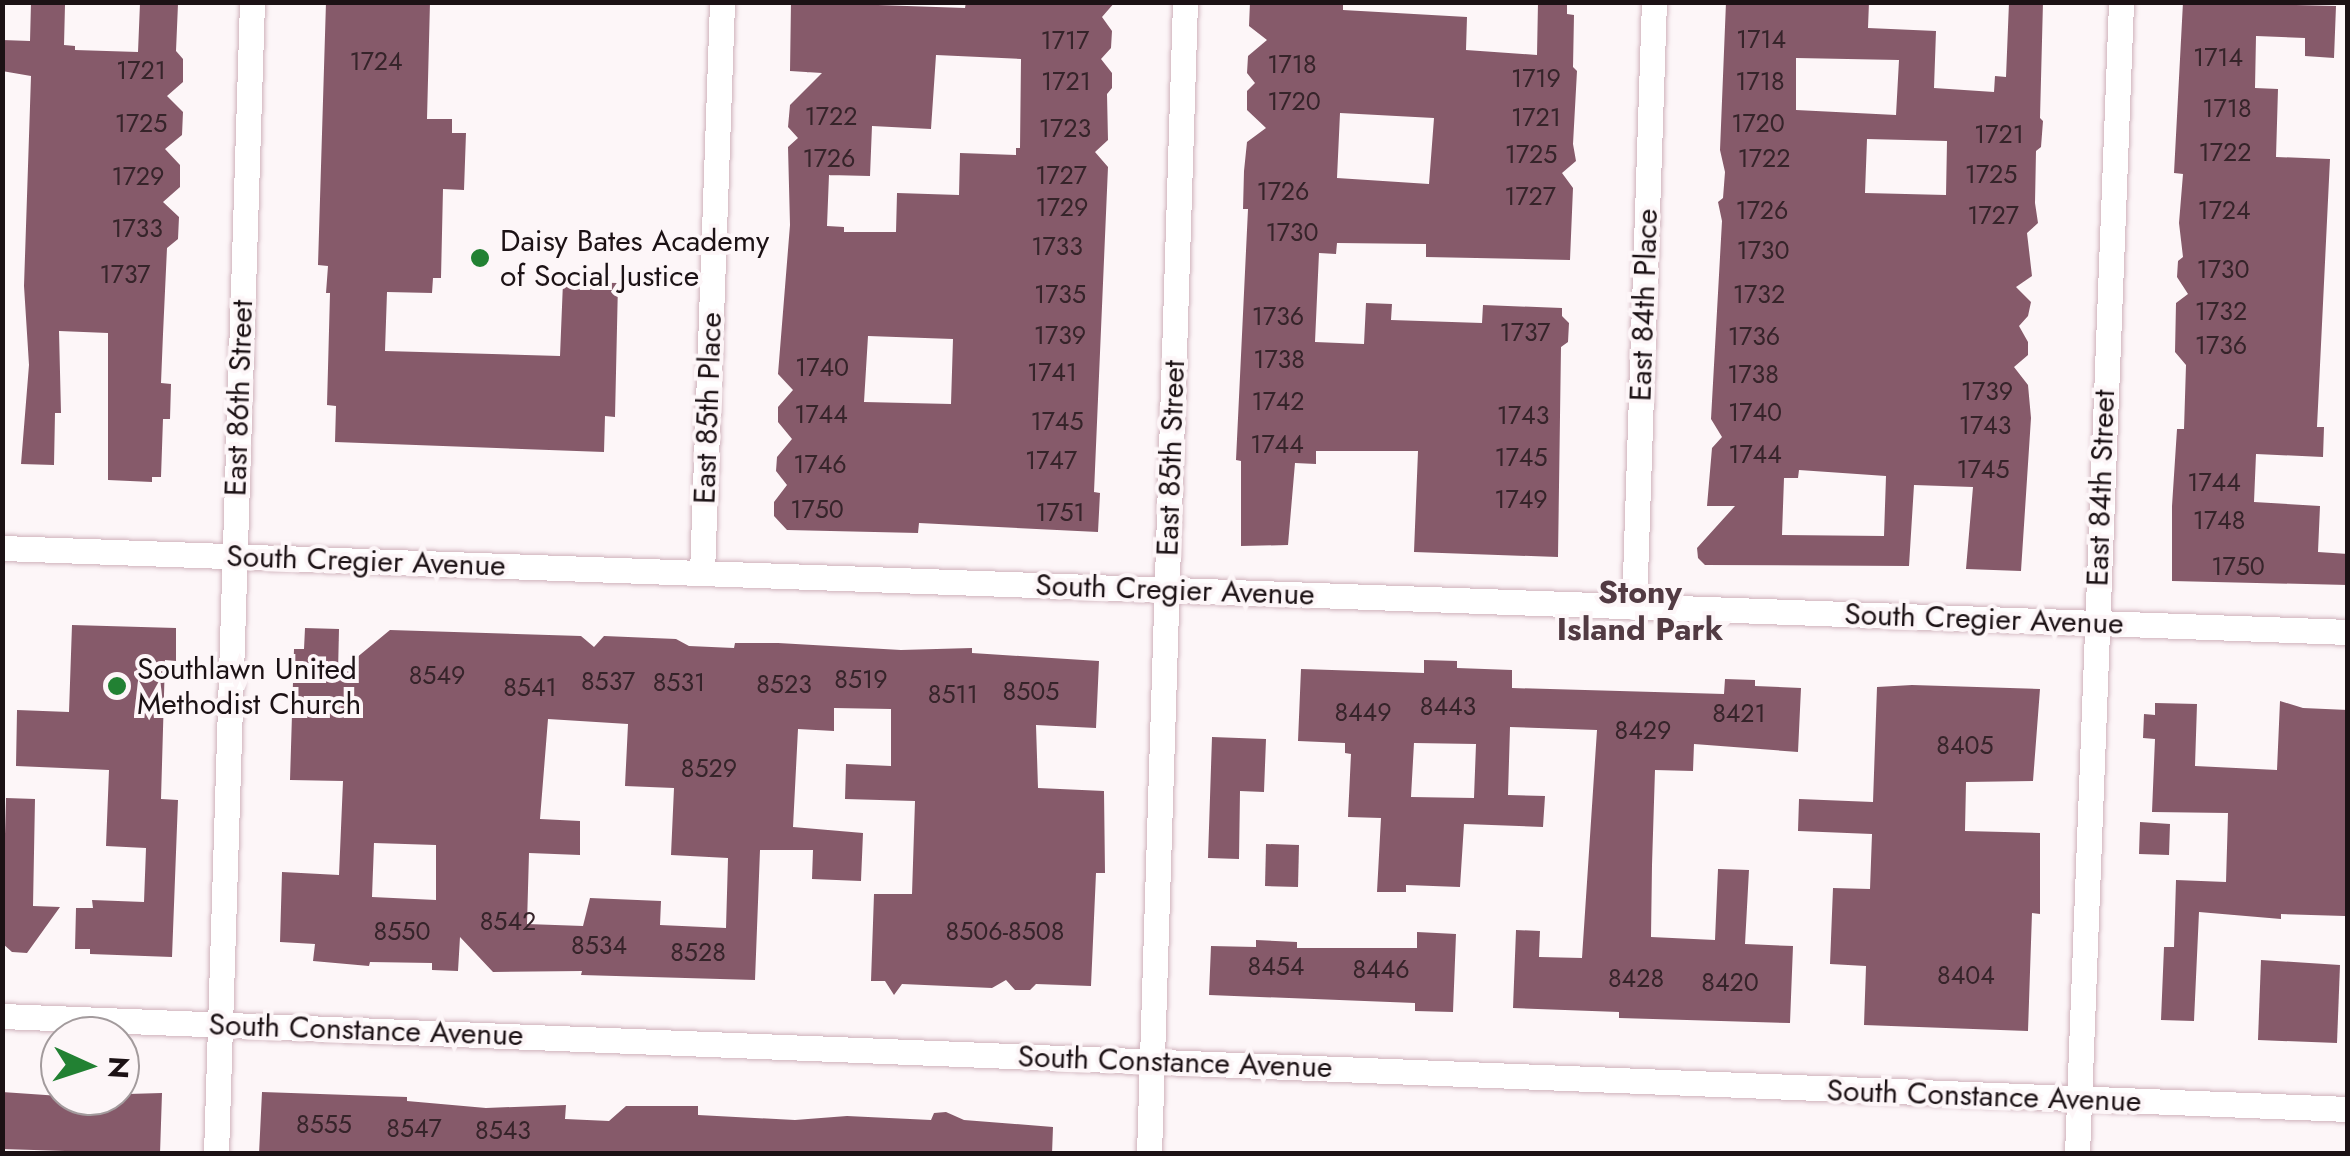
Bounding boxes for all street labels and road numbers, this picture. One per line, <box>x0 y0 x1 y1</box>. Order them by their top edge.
street label: East 84th Place <box>1623 208 1665 402</box>
street label: East 86th Street <box>218 299 260 497</box>
street label: East 85th Place <box>687 311 729 505</box>
street label: East 85th Street <box>1150 359 1192 557</box>
street label: East 84th Street <box>2080 389 2122 587</box>
street label: South Cregier Avenue <box>226 538 506 584</box>
street label: South Cregier Avenue <box>1035 567 1315 613</box>
street label: South Cregier Avenue <box>1844 596 2124 642</box>
street label: South Constance Avenue <box>208 1007 524 1053</box>
street label: South Constance Avenue <box>1017 1039 1333 1085</box>
street label: South Constance Avenue <box>1826 1073 2142 1119</box>

